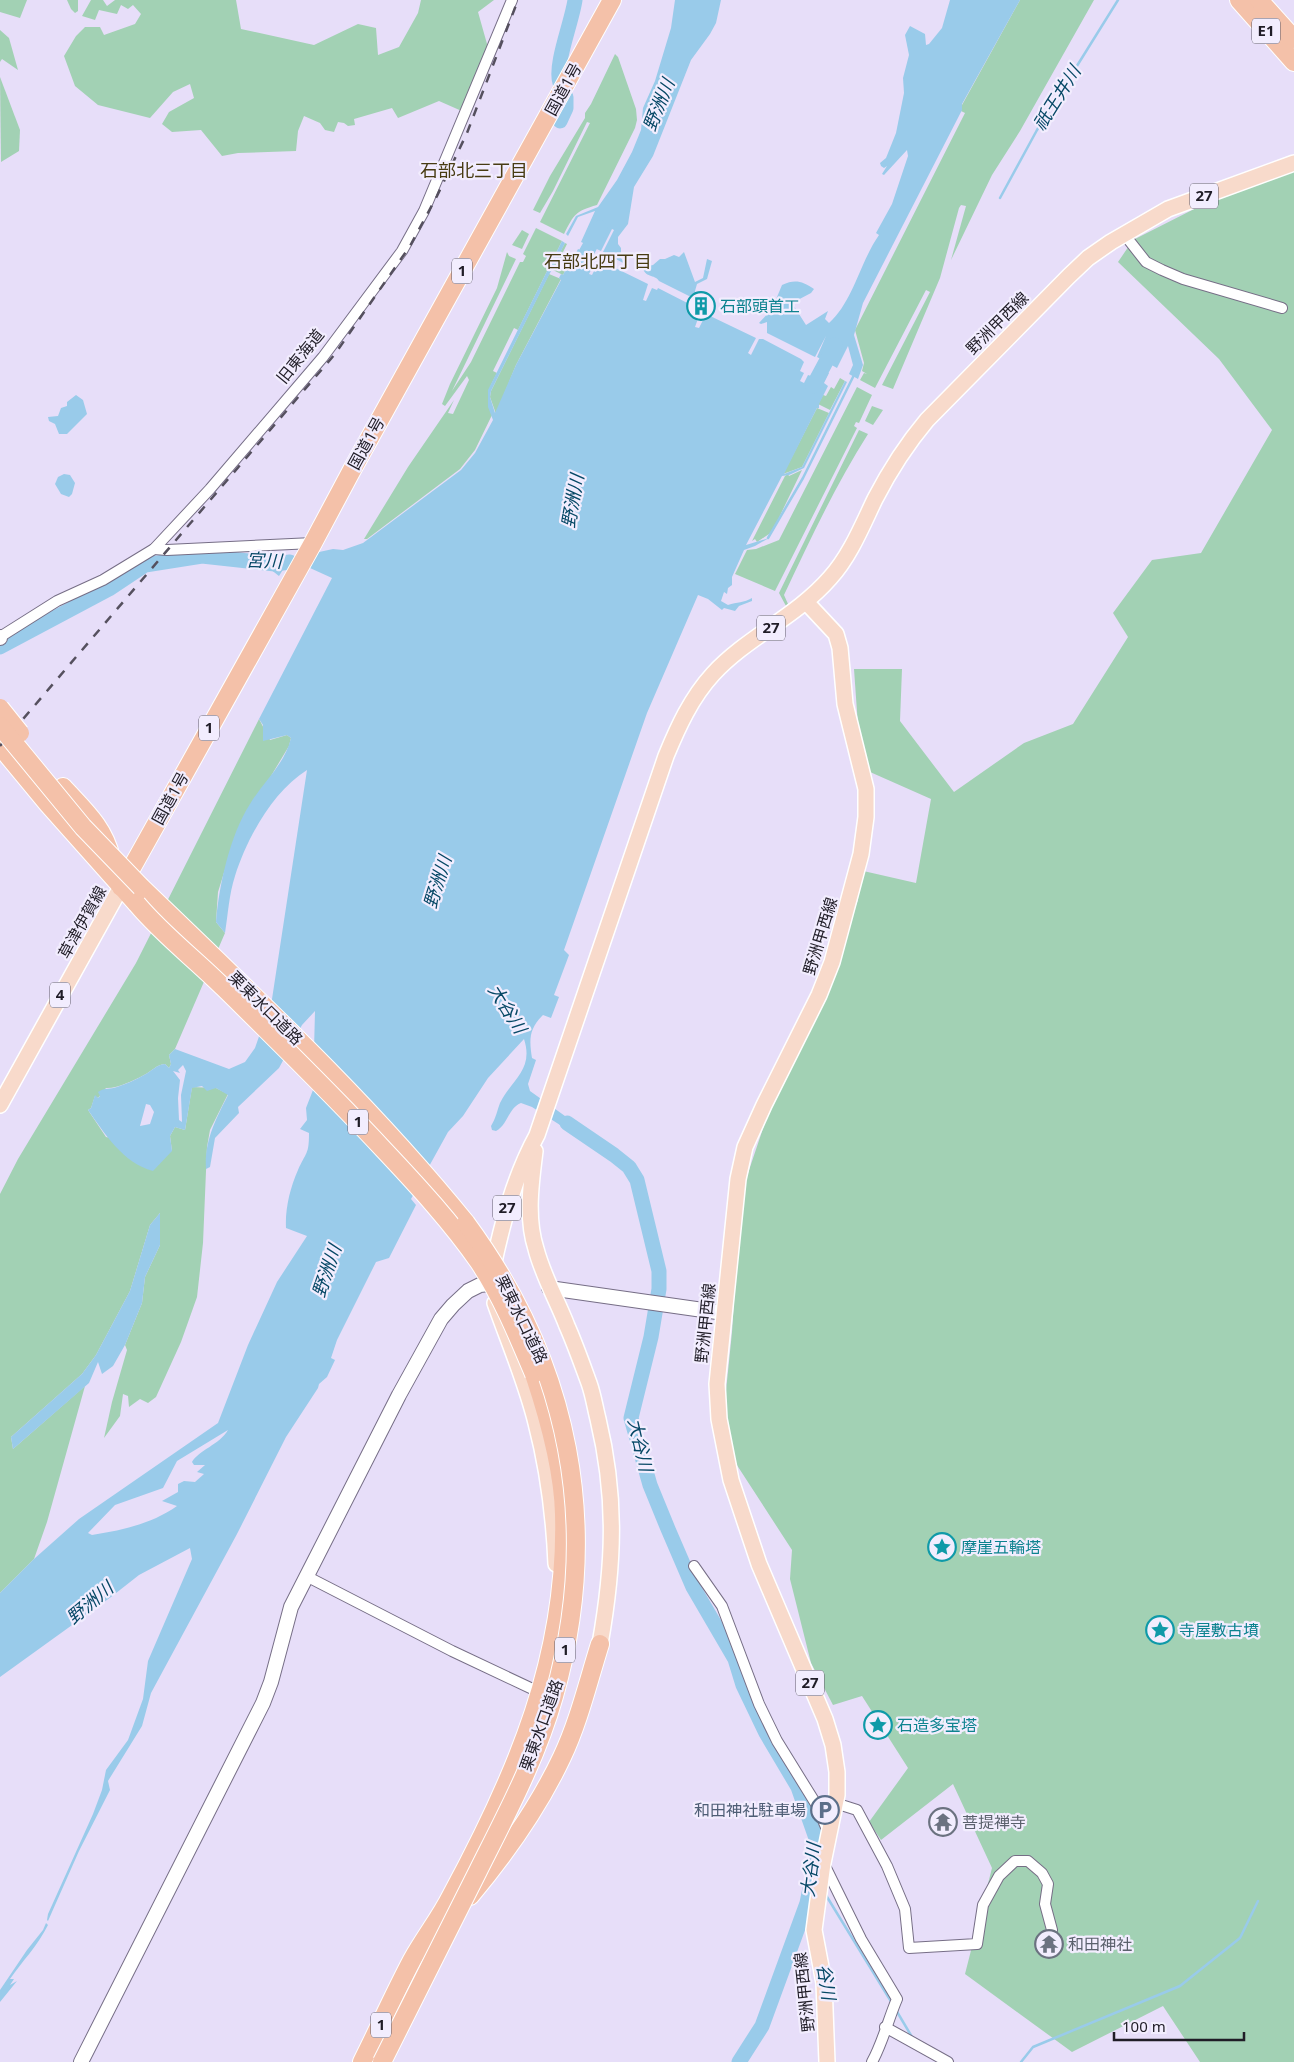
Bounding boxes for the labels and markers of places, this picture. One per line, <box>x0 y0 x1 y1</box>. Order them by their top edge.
building icon: 石部頭首工 <box>686 291 716 321</box>
place label: 石部頭首工 <box>720 295 800 317</box>
place icon: 摩崖五輪塔 <box>927 1532 957 1562</box>
place label: 摩崖五輪塔 <box>961 1536 1041 1558</box>
place icon: 寺屋敷古墳 <box>1145 1615 1175 1645</box>
place label: 寺屋敷古墳 <box>1179 1619 1259 1641</box>
place icon: 石造多宝塔 <box>863 1710 893 1740</box>
place label: 石造多宝塔 <box>897 1714 977 1736</box>
parking icon: 和田神社駐車場 <box>810 1795 840 1825</box>
place label: 和田神社駐車場 <box>694 1799 806 1821</box>
temple icon: 菩提禅寺 <box>928 1807 958 1837</box>
place label: 菩提禅寺 <box>962 1811 1026 1833</box>
temple icon: 和田神社 <box>1034 1929 1064 1959</box>
place label: 和田神社 <box>1068 1933 1132 1955</box>

